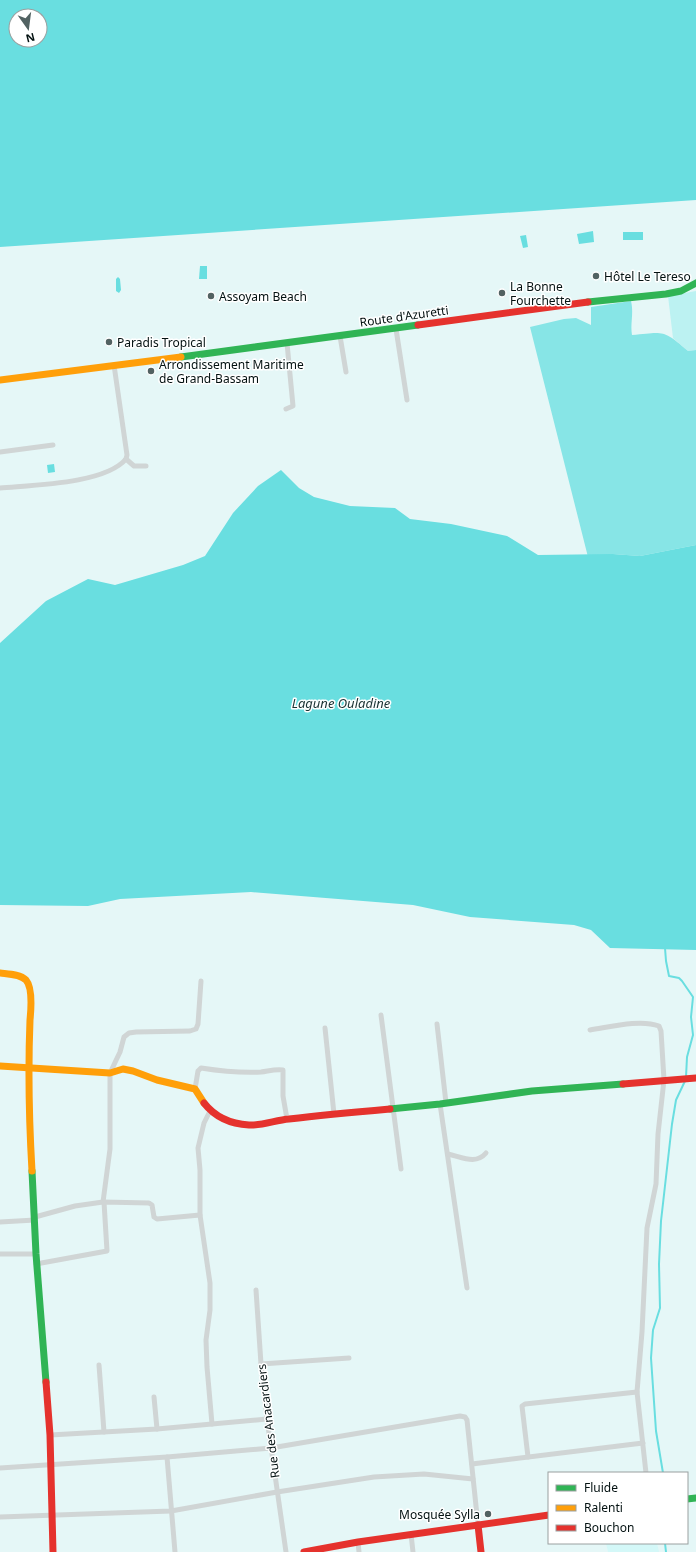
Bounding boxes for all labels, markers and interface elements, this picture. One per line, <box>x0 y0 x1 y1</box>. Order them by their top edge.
north arrow <box>8 8 48 48</box>
text: N <box>24 30 37 47</box>
place label: Hôtel Le Tereso <box>604 268 691 285</box>
marker: Hôtel Le Tereso <box>591 271 601 281</box>
place label: La Bonne Fourchette <box>510 278 571 309</box>
place label: Assoyam Beach <box>219 288 307 305</box>
marker: La Bonne Fourchette <box>497 288 507 298</box>
marker: Assoyam Beach <box>206 291 216 301</box>
street label: Route d'Azuretti <box>358 301 450 331</box>
place label: Paradis Tropical <box>117 334 206 351</box>
marker: Paradis Tropical <box>104 337 114 347</box>
place label: Arrondissement Maritime de Grand-Bassam <box>159 356 304 387</box>
marker: Arrondissement Maritime de Grand-Bassam <box>146 366 156 376</box>
water label: Lagune Ouladine <box>292 694 391 712</box>
street label: Rue des Anacardiers <box>253 1363 283 1479</box>
legend <box>548 1472 688 1544</box>
text: Fluide <box>584 1479 618 1496</box>
text: Ralenti <box>584 1499 623 1516</box>
place label: Mosquée Sylla <box>399 1506 480 1523</box>
marker: Mosquée Sylla <box>483 1509 493 1519</box>
text: Bouchon <box>584 1519 634 1536</box>

